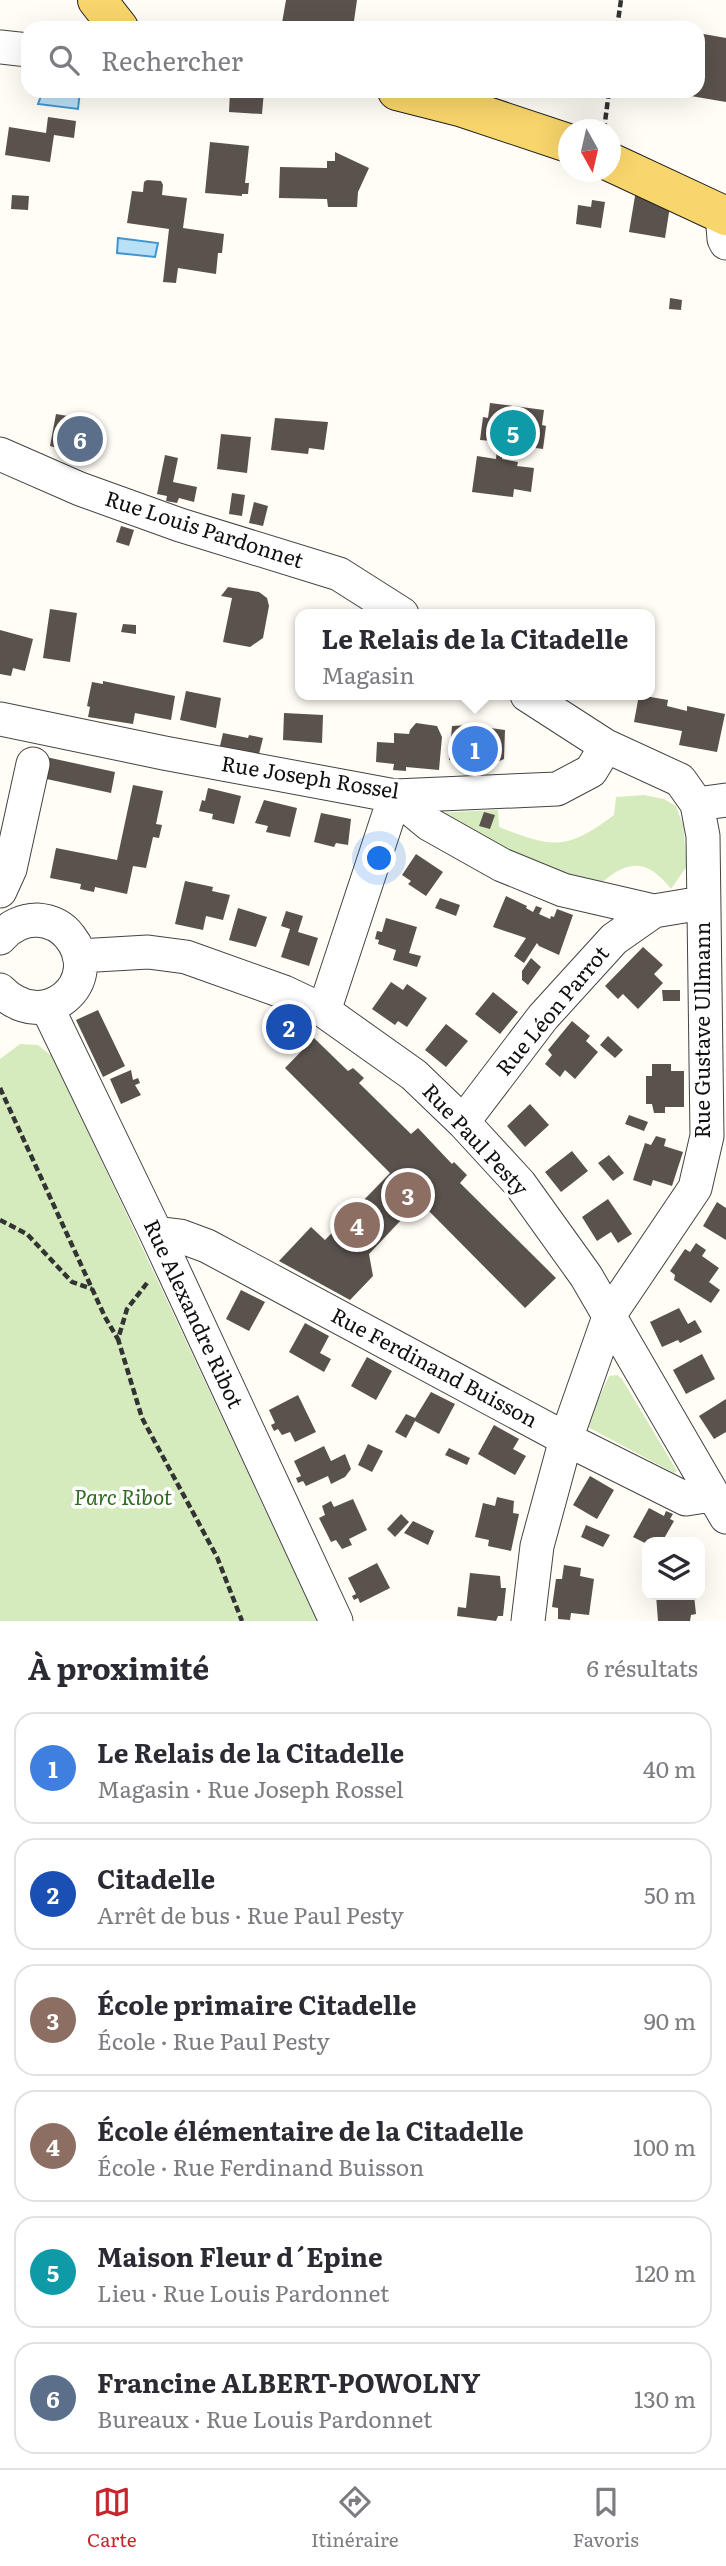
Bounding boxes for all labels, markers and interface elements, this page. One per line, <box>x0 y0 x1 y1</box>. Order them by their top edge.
search box <box>21 21 705 98</box>
text: Rechercher <box>101 40 243 79</box>
icon: search <box>45 41 83 79</box>
north arrow <box>558 119 621 182</box>
pin: 5 <box>490 407 536 459</box>
pin: 6 <box>57 413 103 465</box>
street label: Rue Louis Pardonnet <box>102 481 308 575</box>
popup <box>295 609 655 700</box>
text: Le Relais de la Citadelle <box>321 618 629 657</box>
text: Magasin <box>321 657 414 691</box>
pin: 1 <box>452 723 498 775</box>
street label: Rue Joseph Rossel <box>219 746 402 805</box>
your location <box>362 841 396 875</box>
street label: Rue Gustave Ullmann <box>685 921 716 1138</box>
street label: Rue Léon Parrot <box>487 937 615 1081</box>
pin: 2 <box>266 1001 312 1053</box>
street label: Rue Paul Pesty <box>417 1075 538 1202</box>
pin: 3 <box>385 1169 431 1221</box>
pin: 4 <box>334 1199 380 1251</box>
street label: Rue Alexandre Ribot <box>138 1213 253 1413</box>
street label: Rue Ferdinand Buisson <box>326 1298 544 1434</box>
park label: Parc Ribot <box>74 1480 173 1511</box>
map controls <box>642 1537 705 1600</box>
button: layers <box>642 1537 705 1600</box>
text: À proximité <box>28 1645 209 1689</box>
text: 6 résultats <box>586 1650 698 1684</box>
text: Le Relais de la Citadelle <box>97 1732 404 1771</box>
text: 1 <box>48 1751 58 1785</box>
text: 40 m <box>643 1751 696 1785</box>
text: Magasin · Rue Joseph Rossel <box>97 1771 404 1805</box>
text: Citadelle <box>97 1858 215 1897</box>
text: 2 <box>47 1877 59 1911</box>
text: 50 m <box>644 1877 696 1911</box>
text: Arrêt de bus · Rue Paul Pesty <box>97 1897 404 1931</box>
text: École primaire Citadelle <box>97 1984 417 2023</box>
text: 3 <box>47 2003 59 2037</box>
text: 90 m <box>644 2003 696 2037</box>
text: École · Rue Paul Pesty <box>97 2023 330 2057</box>
text: École élémentaire de la Citadelle <box>97 2110 524 2149</box>
text: 4 <box>46 2129 60 2163</box>
text: 100 m <box>633 2129 696 2163</box>
text: École · Rue Ferdinand Buisson <box>97 2149 424 2183</box>
text: Maison Fleur d´Epine <box>97 2236 383 2275</box>
text: 5 <box>47 2255 59 2289</box>
text: 120 m <box>635 2255 696 2289</box>
text: Lieu · Rue Louis Pardonnet <box>97 2275 389 2309</box>
text: Francine ALBERT-POWOLNY <box>97 2362 480 2401</box>
text: 6 <box>46 2381 60 2415</box>
text: 130 m <box>634 2381 696 2415</box>
text: Bureaux · Rue Louis Pardonnet <box>97 2401 432 2435</box>
tab: Carte <box>87 2483 137 2553</box>
tab: Itinéraire <box>311 2483 399 2553</box>
tab: Favoris <box>573 2483 639 2553</box>

